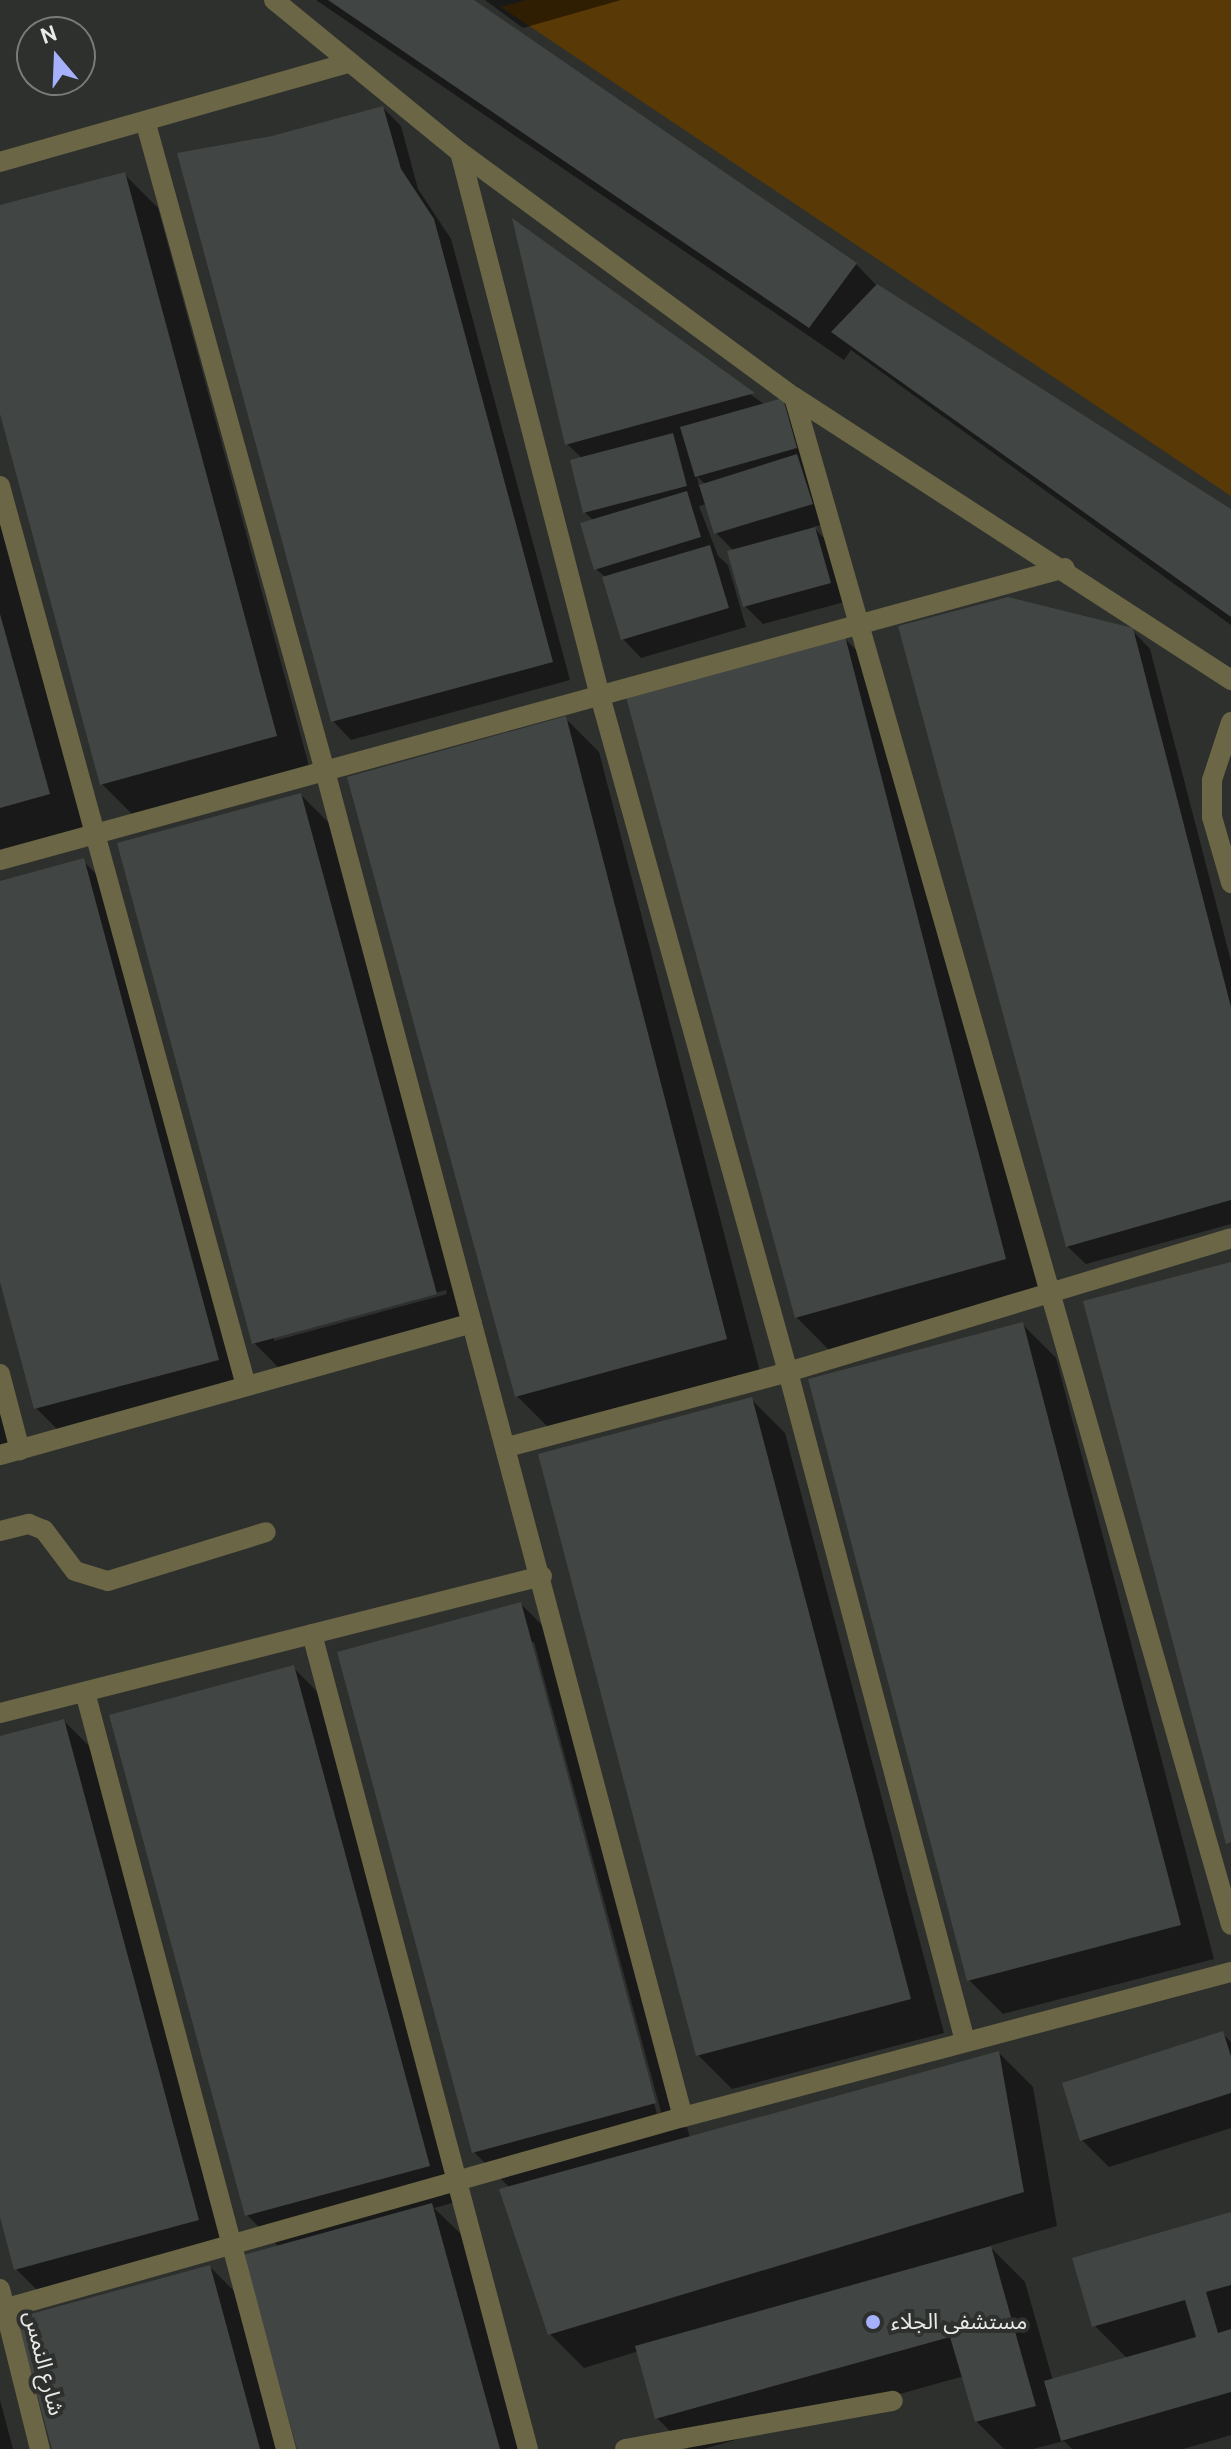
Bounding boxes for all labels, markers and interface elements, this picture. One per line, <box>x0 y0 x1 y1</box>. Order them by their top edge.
north arrow <box>16 16 96 96</box>
text: N <box>37 19 60 50</box>
street label: شارع النمس <box>18 2308 70 2418</box>
place label: مستشفى الجلاء <box>891 2309 1027 2335</box>
marker: مستشفى الجلاء <box>862 2311 884 2333</box>

